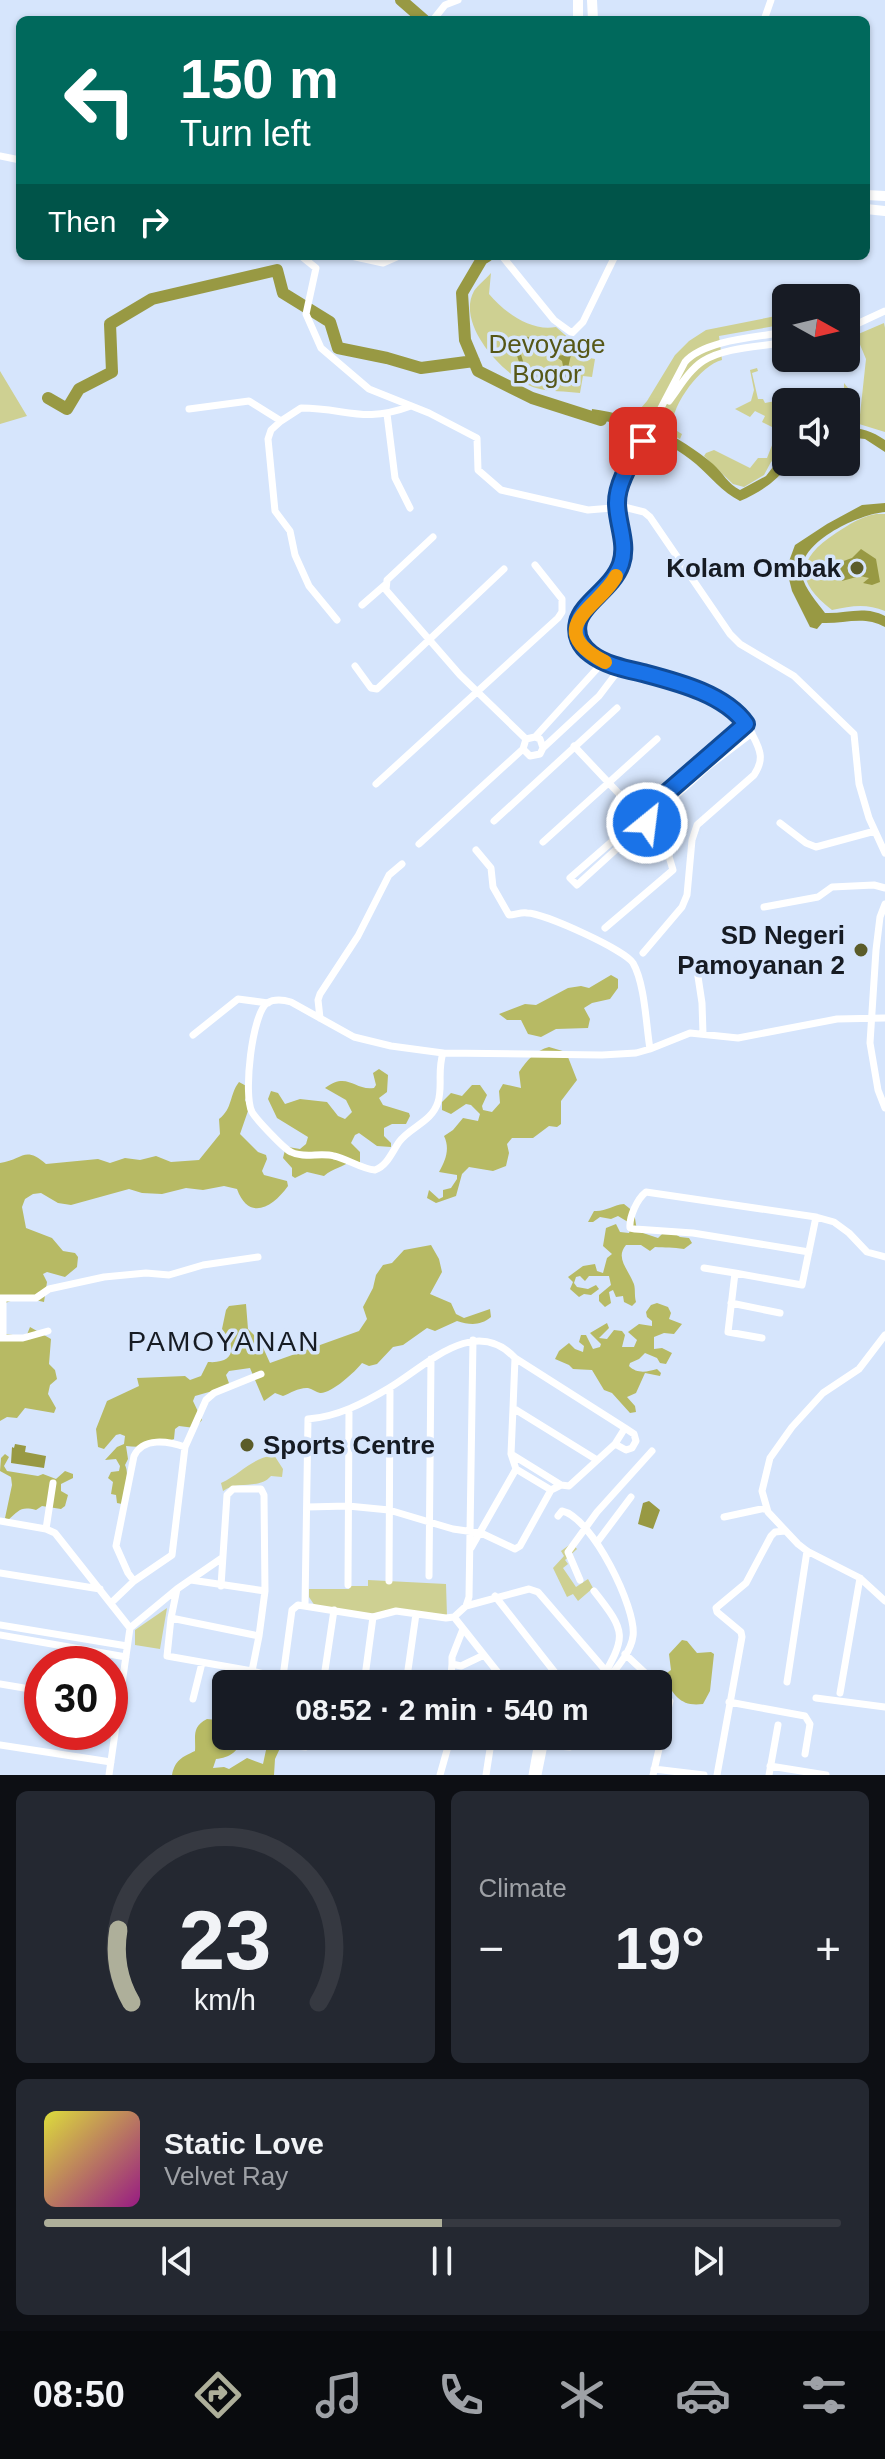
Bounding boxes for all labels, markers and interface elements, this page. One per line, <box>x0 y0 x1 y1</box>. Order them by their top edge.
text: 150 m <box>180 47 339 110</box>
icon: left <box>48 48 152 152</box>
text: Turn left <box>180 113 311 154</box>
icon: right <box>132 200 176 244</box>
text: Then <box>48 205 116 238</box>
north arrow <box>772 284 860 372</box>
map controls <box>772 284 860 476</box>
park label: Devoyage Bogor <box>488 329 606 389</box>
button: sound <box>772 388 860 476</box>
pin <box>609 407 677 475</box>
icon: arrive <box>621 419 665 463</box>
place label: Kolam Ombak <box>666 553 842 583</box>
marker: Kolam Ombak <box>848 559 866 577</box>
position arrow <box>605 781 689 865</box>
place label: SD Negeri Pamoyanan 2 <box>677 920 845 980</box>
marker: SD Negeri Pamoyanan 2 <box>852 941 870 959</box>
district label: PAMOYANAN <box>128 1326 320 1357</box>
place label: Sports Centre <box>263 1430 435 1460</box>
marker: Sports Centre <box>238 1436 256 1454</box>
speed limit sign: 30 <box>24 1646 128 1750</box>
text: 08:52 · 2 min · 540 m <box>295 1693 589 1726</box>
text: Climate <box>479 1873 567 1903</box>
text: 23 <box>179 1894 272 1987</box>
text: 19° <box>614 1915 705 1982</box>
text: − <box>479 1924 504 1973</box>
text: + <box>815 1924 841 1973</box>
text: km/h <box>194 1984 256 2016</box>
text: Static Love <box>164 2127 324 2160</box>
text: Velvet Ray <box>164 2161 288 2191</box>
icon: previous <box>155 2239 199 2283</box>
icon: pause <box>420 2239 464 2283</box>
icon: next <box>686 2239 730 2283</box>
icon: directions <box>190 2367 246 2423</box>
icon: music <box>311 2367 367 2423</box>
icon: phone <box>433 2367 489 2423</box>
icon: climate <box>554 2367 610 2423</box>
icon: car <box>675 2367 731 2423</box>
icon: filters <box>796 2367 852 2423</box>
text: 08:50 <box>33 2374 125 2415</box>

